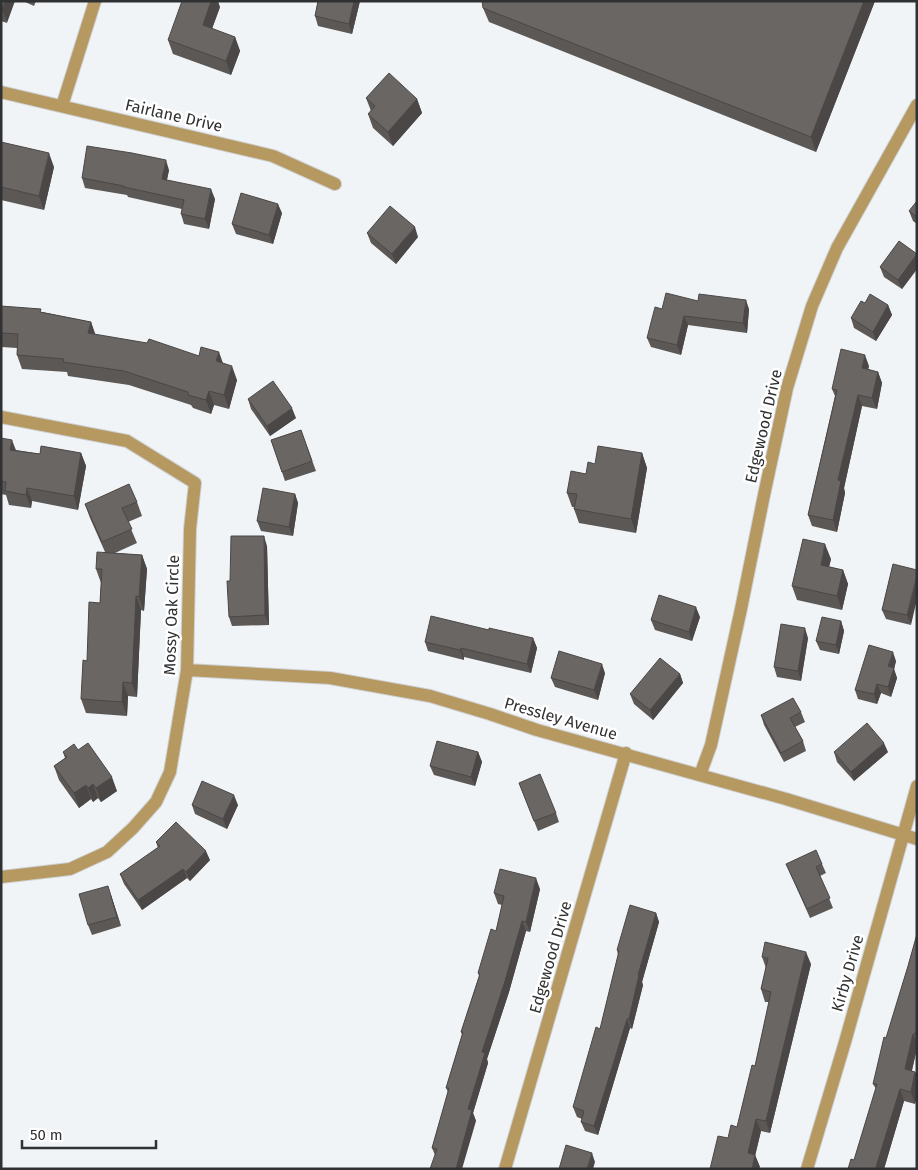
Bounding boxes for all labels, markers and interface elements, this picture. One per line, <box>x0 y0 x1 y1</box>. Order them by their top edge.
street label: Fairlane Drive <box>123 95 224 136</box>
street label: Edgewood Drive <box>741 367 786 485</box>
street label: Mossy Oak Circle <box>160 554 183 676</box>
street label: Pressley Avenue <box>502 693 620 744</box>
street label: Edgewood Drive <box>525 899 576 1016</box>
street label: Kirby Drive <box>827 932 868 1014</box>
scale bar <box>22 1118 156 1150</box>
text: 50 m <box>30 1126 63 1144</box>

